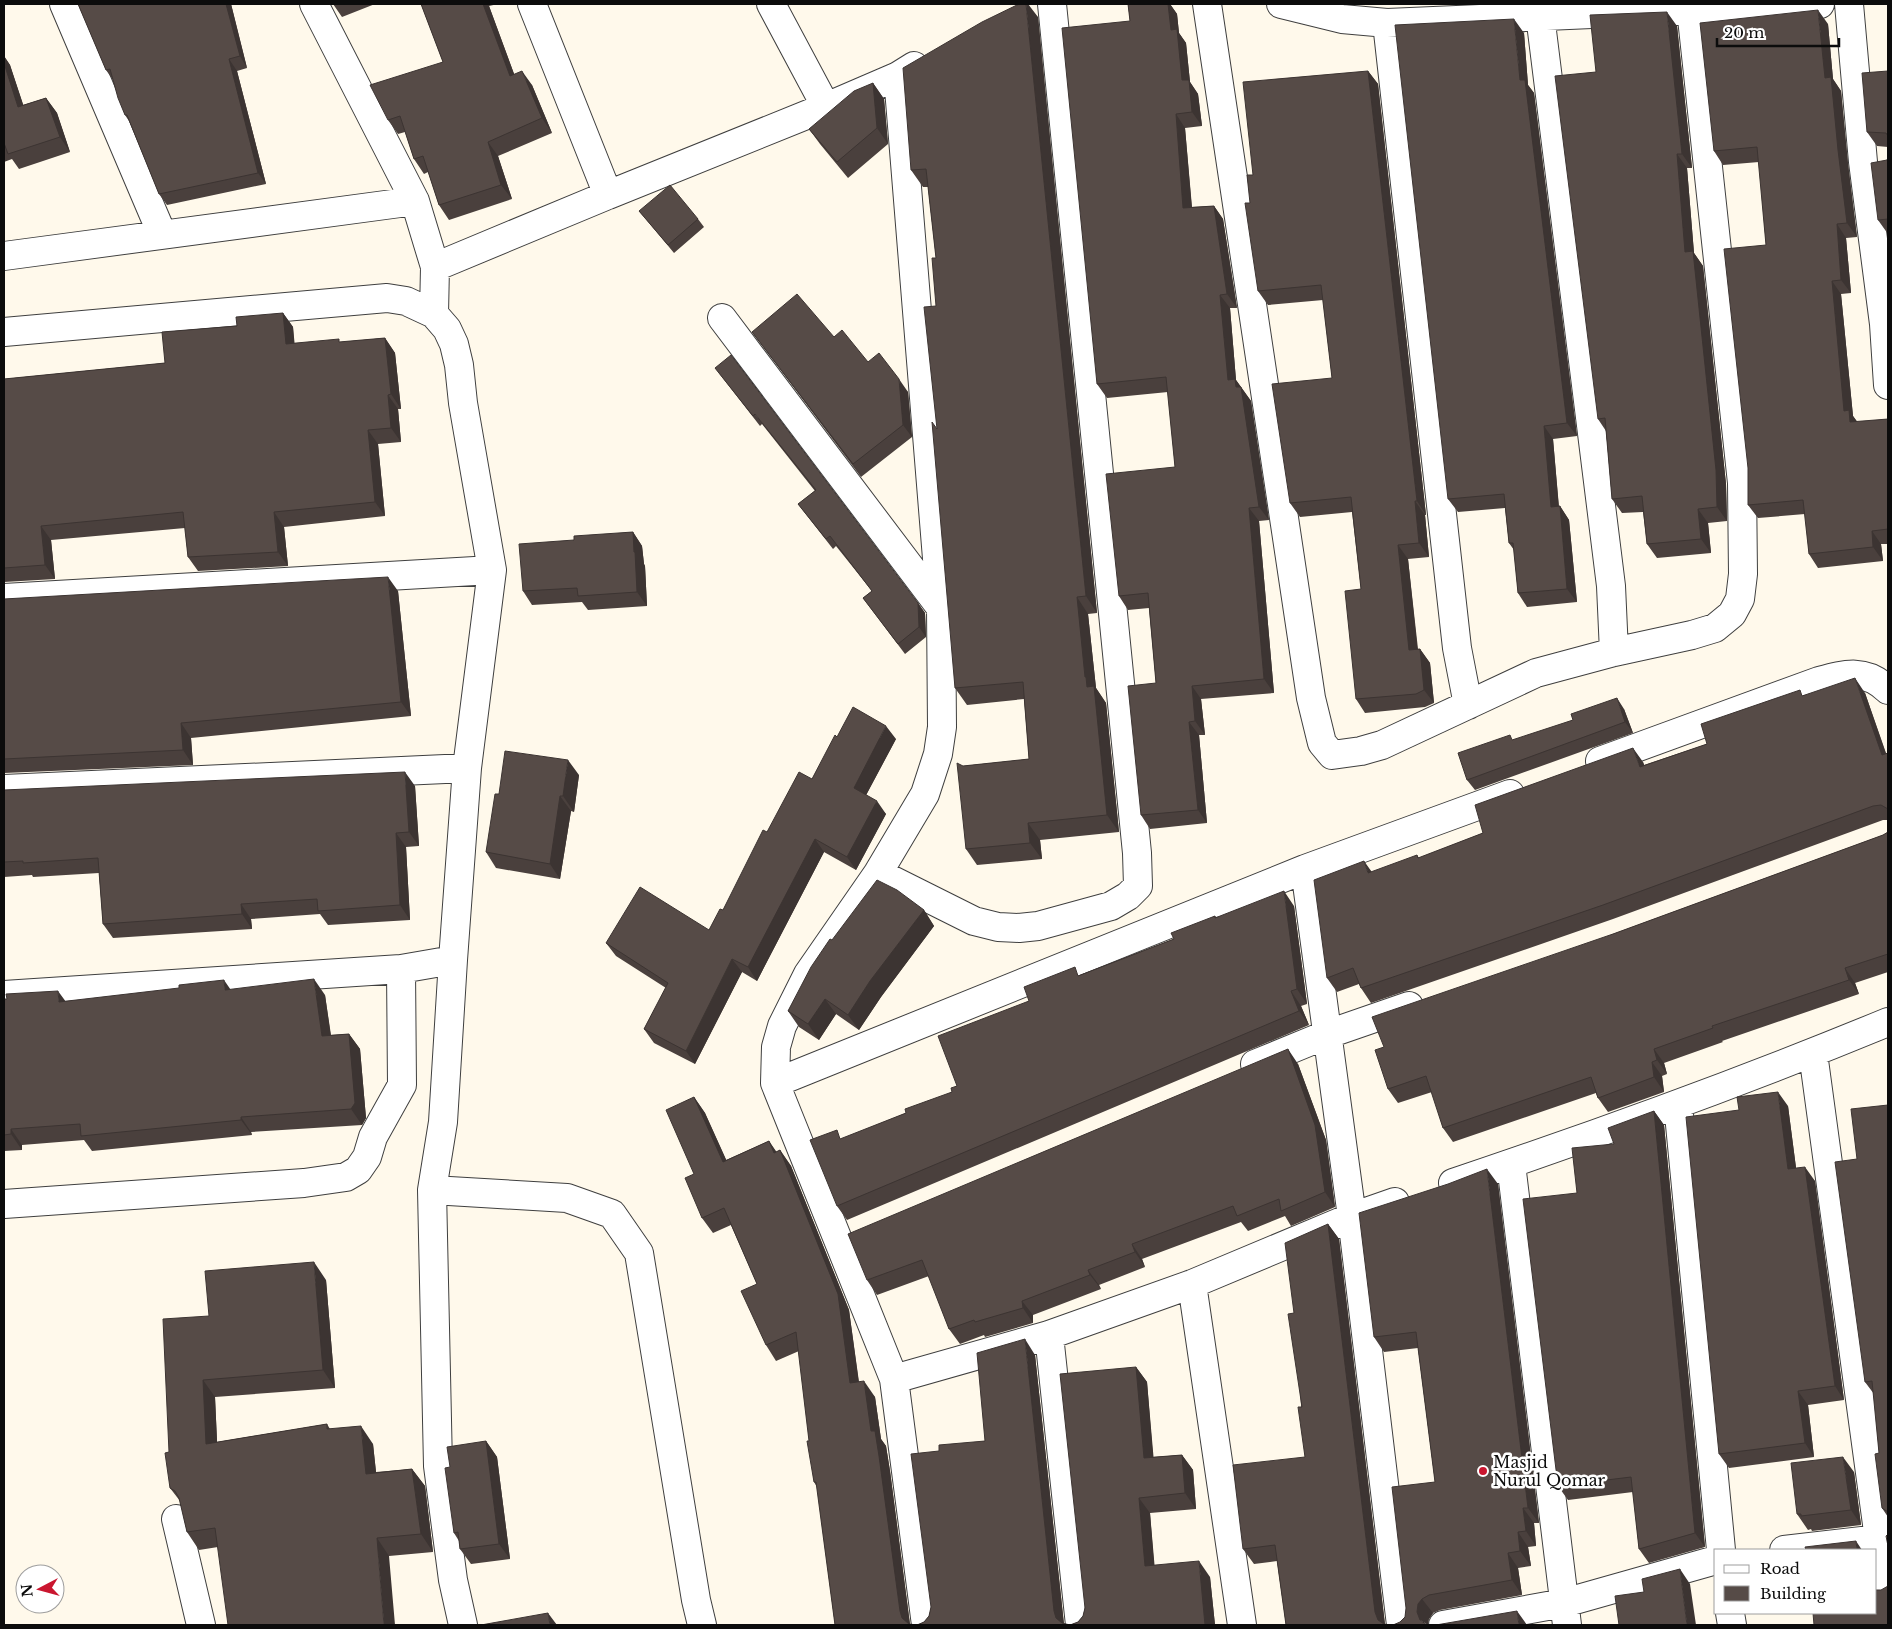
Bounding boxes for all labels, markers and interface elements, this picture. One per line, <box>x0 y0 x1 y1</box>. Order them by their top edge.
scale bar <box>1717 15 1840 47</box>
text: 20 m <box>1724 23 1764 42</box>
place label: Masjid Nurul Qomar <box>1493 1452 1606 1490</box>
marker: Masjid Nurul Qomar <box>1477 1465 1489 1477</box>
legend <box>1714 1549 1877 1614</box>
text: Road <box>1760 1559 1800 1578</box>
north arrow <box>15 1564 65 1614</box>
text: N <box>17 1583 37 1598</box>
text: Building <box>1760 1584 1827 1603</box>

